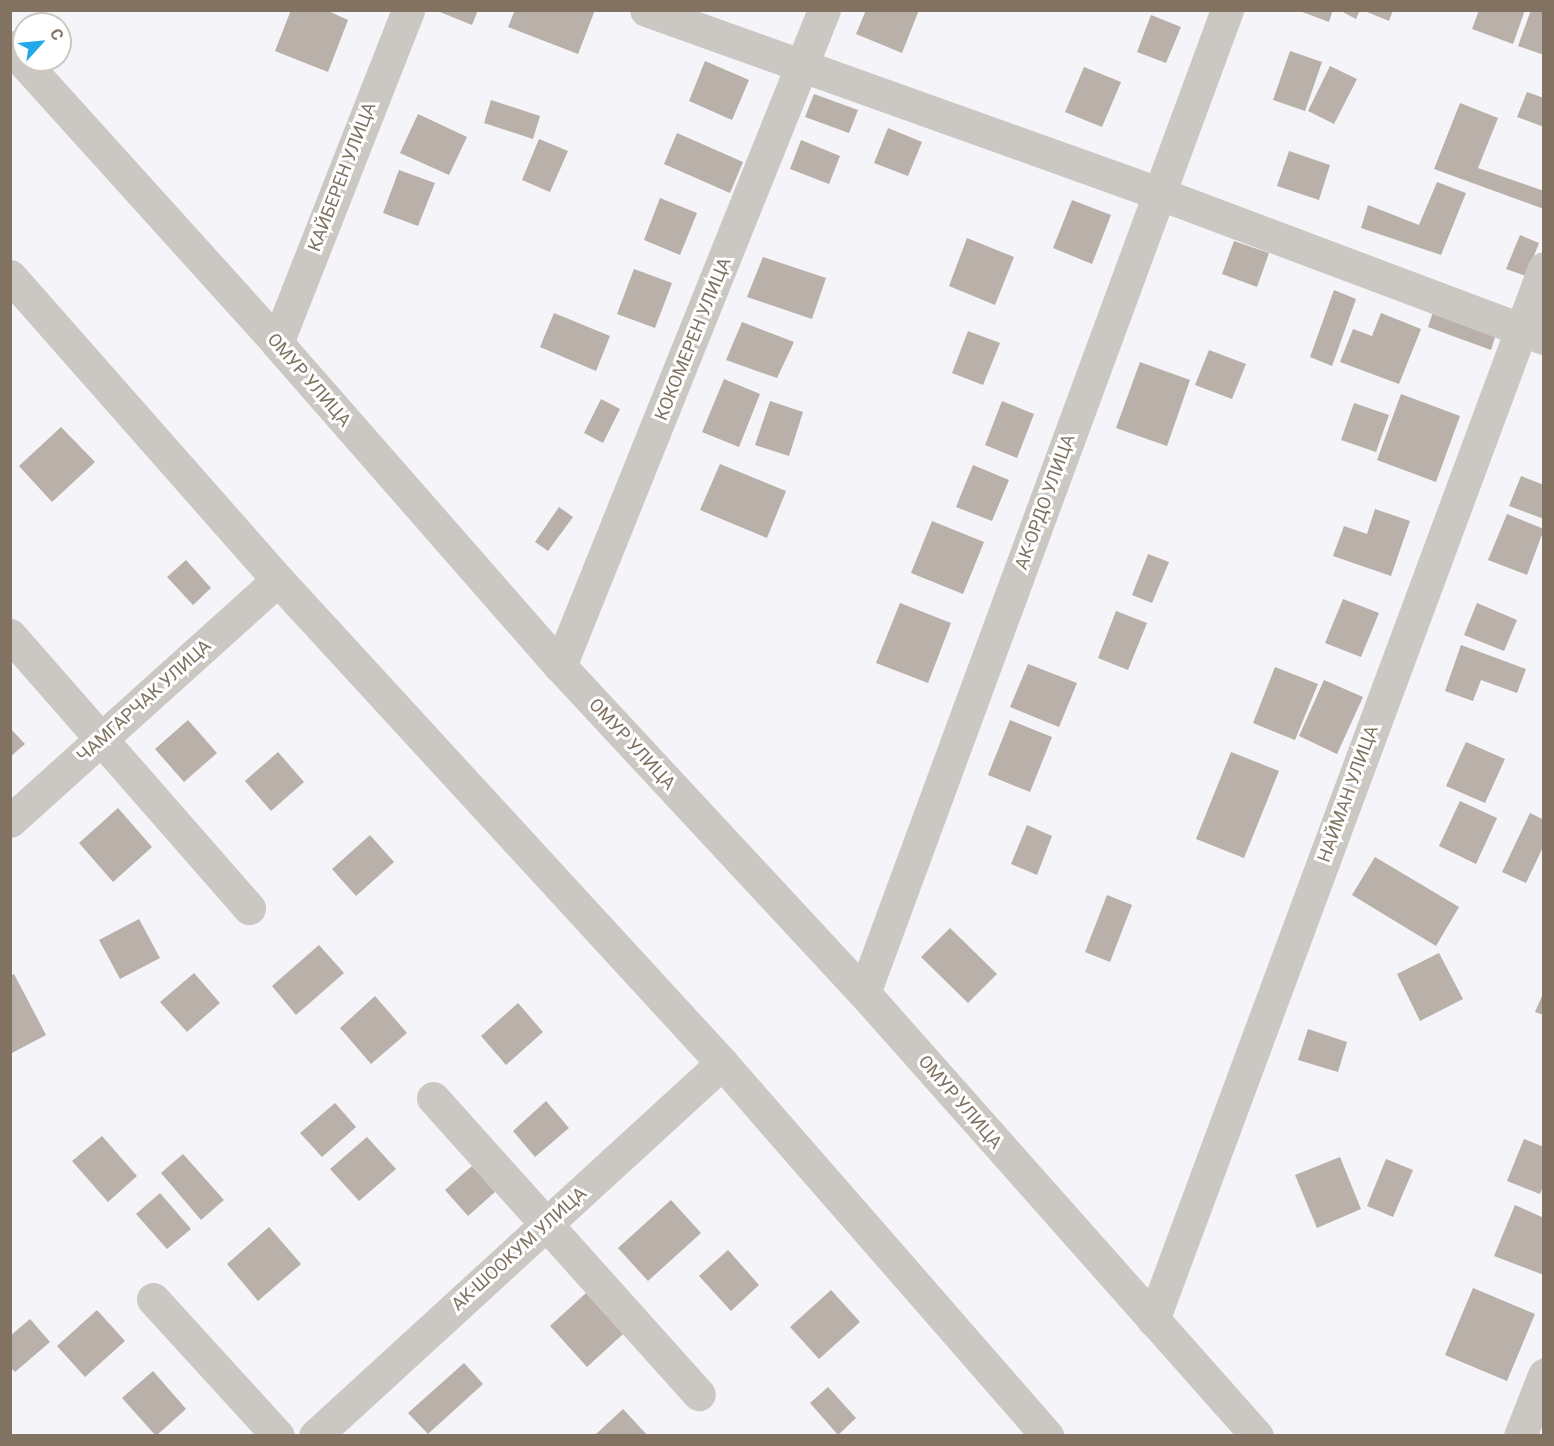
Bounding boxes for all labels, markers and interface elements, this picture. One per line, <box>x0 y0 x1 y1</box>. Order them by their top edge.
north arrow <box>12 12 72 72</box>
text: С <box>46 26 68 43</box>
street label: КАЙБЕРЕН УЛИЦА <box>304 99 380 255</box>
street label: КОКОМЕРЕН УЛИЦА <box>650 254 736 424</box>
street label: ОМУР УЛИЦА <box>263 329 355 431</box>
street label: АК-ОРДО УЛИЦА <box>1011 431 1079 573</box>
street label: ЧАМГАРЧАК УЛИЦА <box>72 635 216 767</box>
street label: ОМУР УЛИЦА <box>584 694 680 794</box>
street label: НАЙМАН УЛИЦА <box>1313 723 1383 865</box>
street label: ОМУР УЛИЦА <box>914 1051 1006 1153</box>
street label: АК-ШООКУМ УЛИЦА <box>447 1183 591 1315</box>

